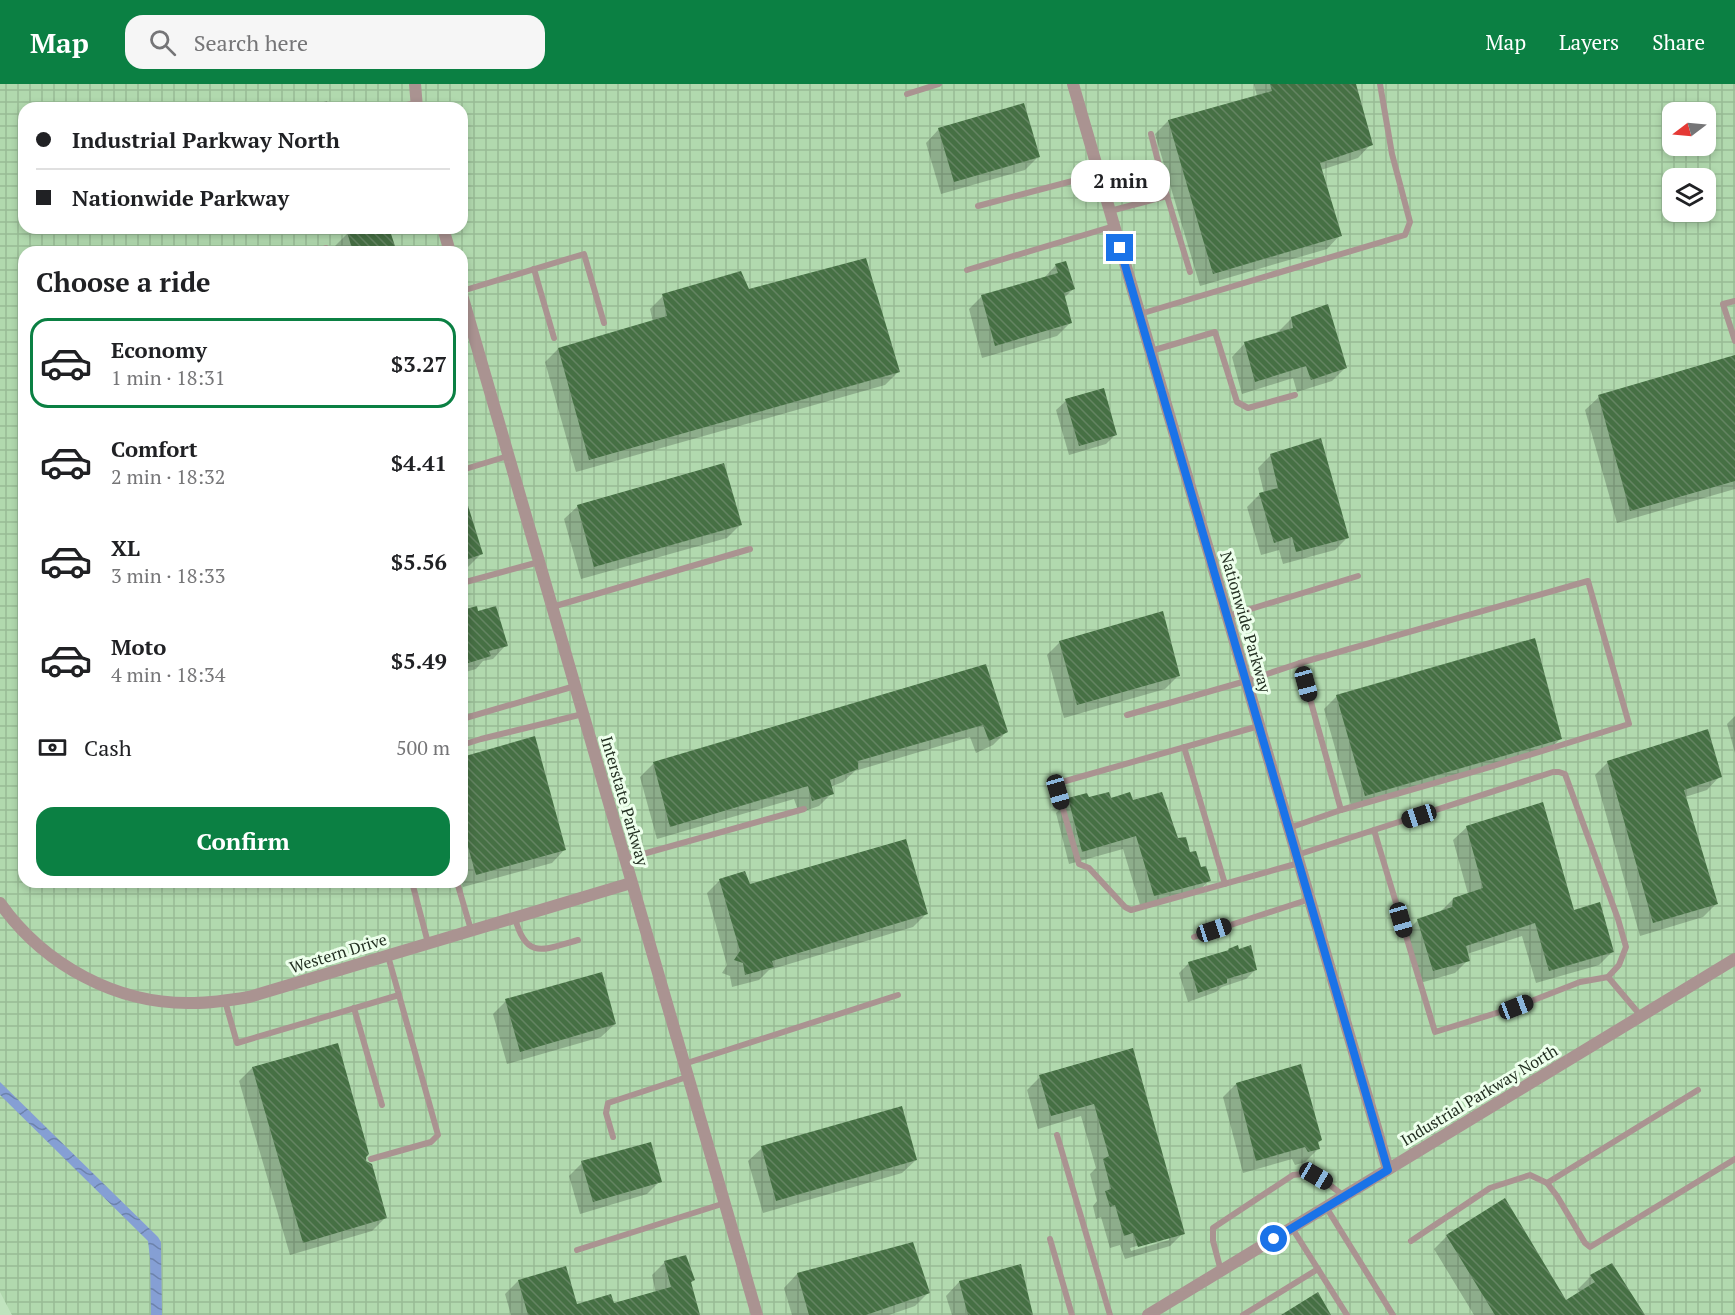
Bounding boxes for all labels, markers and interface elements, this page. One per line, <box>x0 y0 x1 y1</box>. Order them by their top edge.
search box <box>125 15 545 69</box>
text: Map <box>30 24 89 61</box>
icon: search <box>146 26 179 59</box>
text: Search here <box>194 28 308 57</box>
text: Map <box>1485 28 1526 56</box>
text: Layers <box>1559 28 1619 56</box>
text: Share <box>1652 28 1705 56</box>
north arrow <box>1662 102 1716 156</box>
map controls <box>1662 102 1716 222</box>
text: Industrial Parkway North <box>72 125 340 154</box>
callout: 2 min <box>1070 161 1170 203</box>
text: 2 min <box>1093 167 1148 194</box>
button: layers <box>1662 168 1716 222</box>
text: Nationwide Parkway <box>72 183 289 212</box>
route end <box>1106 234 1133 261</box>
text: Choose a ride <box>36 264 211 300</box>
text: Economy <box>111 335 207 364</box>
icon: car <box>39 336 93 390</box>
text: $3.27 <box>391 349 447 378</box>
text: 1 min · 18:31 <box>111 364 225 391</box>
text: Comfort <box>111 434 197 463</box>
icon: car <box>39 435 93 489</box>
text: $4.41 <box>391 448 447 477</box>
text: 2 min · 18:32 <box>111 463 225 490</box>
text: XL <box>111 533 140 562</box>
icon: car <box>39 534 93 588</box>
text: $5.56 <box>391 547 447 576</box>
street label: Nationwide Parkway <box>1215 549 1277 696</box>
text: 3 min · 18:33 <box>111 562 225 589</box>
text: Moto <box>111 632 166 661</box>
icon: car <box>39 633 93 687</box>
text: $5.49 <box>391 646 447 675</box>
text: 4 min · 18:34 <box>111 661 225 688</box>
car <box>1293 664 1319 704</box>
icon: cash <box>36 731 69 764</box>
text: Cash <box>84 733 132 762</box>
text: 500 m <box>396 734 450 761</box>
street label: Interstate Parkway <box>596 734 654 869</box>
car <box>1044 772 1072 812</box>
car <box>1399 802 1439 830</box>
button: Confirm <box>36 807 450 876</box>
car <box>1387 900 1415 940</box>
car <box>1194 916 1234 944</box>
street label: Western Drive <box>287 928 389 978</box>
car <box>1496 992 1536 1022</box>
street label: Industrial Parkway North <box>1396 1039 1562 1151</box>
car <box>1296 1159 1336 1193</box>
route start <box>1260 1225 1287 1252</box>

